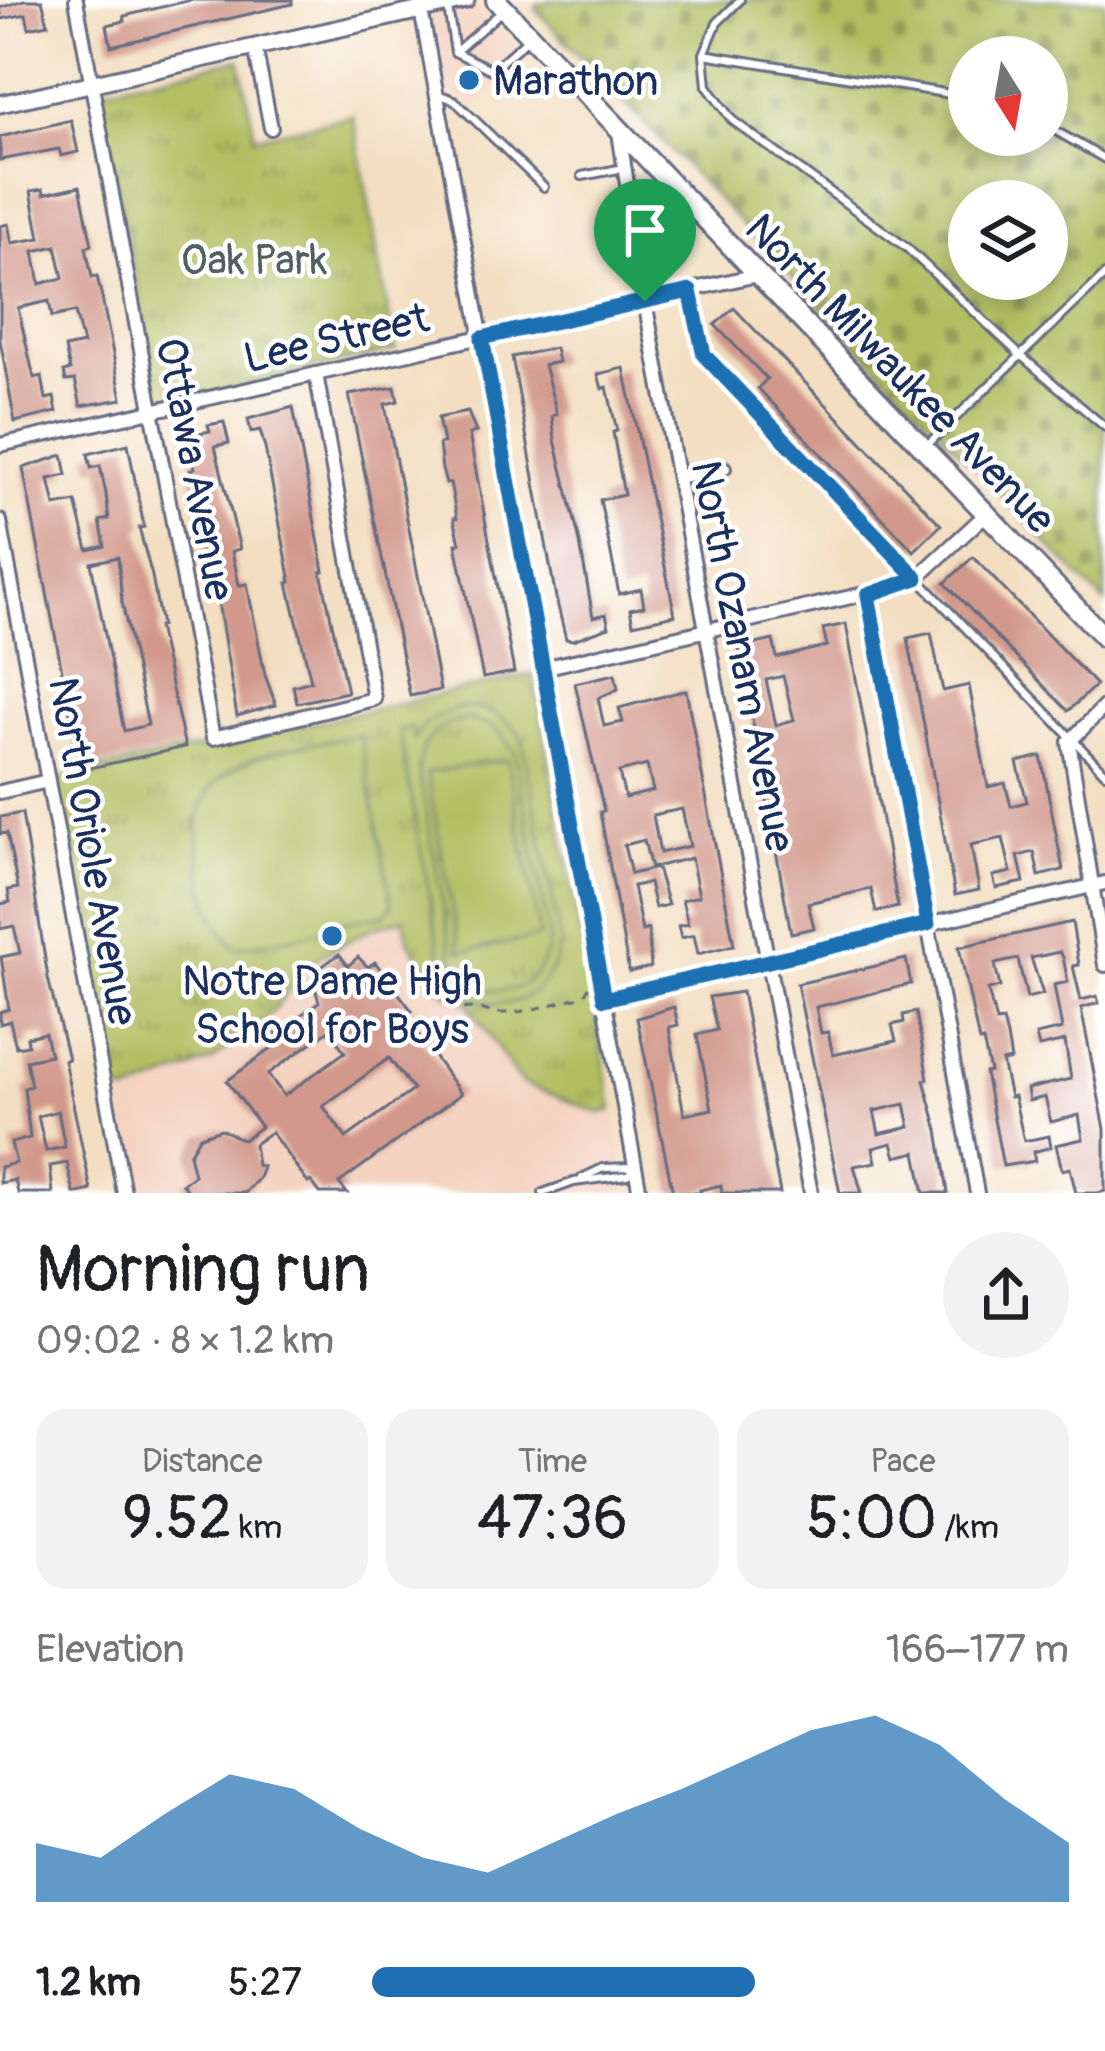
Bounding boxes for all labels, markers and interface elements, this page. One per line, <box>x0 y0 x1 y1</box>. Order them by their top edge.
north arrow <box>948 36 1068 156</box>
map controls <box>948 36 1068 300</box>
place label: Marathon <box>493 56 659 108</box>
marker: Marathon <box>456 67 482 93</box>
pin <box>594 179 696 302</box>
button: layers <box>948 180 1068 300</box>
icon: arrive <box>612 197 678 263</box>
street label: North Milwaukee Avenue <box>733 204 1066 545</box>
park label: Oak Park <box>181 235 327 287</box>
street label: Lee Street <box>239 292 434 385</box>
street label: Ottawa Avenue <box>143 334 245 605</box>
street label: North Ozanam Avenue <box>679 456 806 857</box>
street label: North Oriole Avenue <box>36 673 148 1030</box>
marker: Notre Dame High School for Boys <box>319 923 345 949</box>
place label: Notre Dame High School for Boys <box>182 956 482 1056</box>
text: Morning run <box>36 1229 370 1312</box>
button: share <box>943 1232 1069 1358</box>
text: 09:02 · 8 × 1.2 km <box>36 1316 334 1365</box>
text: Distance <box>142 1441 263 1482</box>
text: Time <box>518 1441 587 1482</box>
text: Pace <box>870 1441 935 1482</box>
text: 9.52 <box>122 1482 232 1557</box>
text: 47:36 <box>477 1482 628 1557</box>
text: 5:00 <box>807 1482 937 1557</box>
text: km <box>232 1507 282 1548</box>
text: /km <box>937 1507 999 1548</box>
text: Elevation <box>36 1625 185 1674</box>
text: 166–177 m <box>886 1625 1069 1674</box>
text: 1.2 km <box>36 1958 141 2007</box>
text: 5:27 <box>228 1958 302 2007</box>

